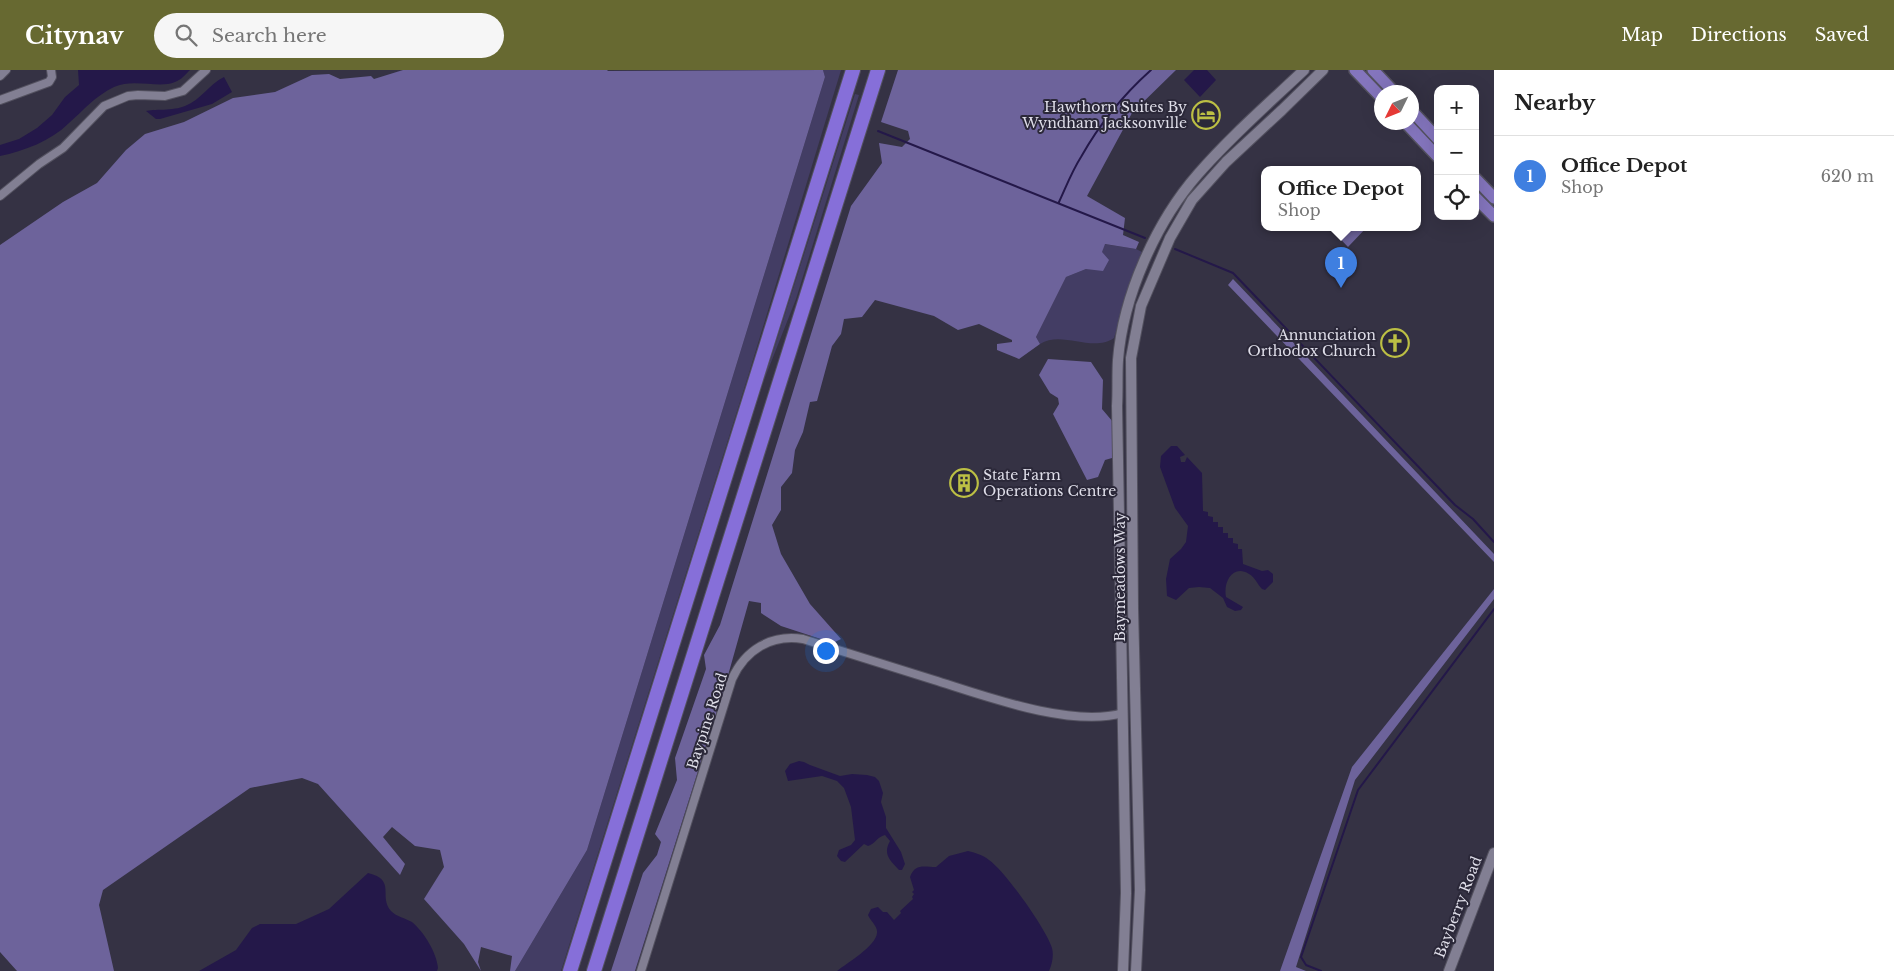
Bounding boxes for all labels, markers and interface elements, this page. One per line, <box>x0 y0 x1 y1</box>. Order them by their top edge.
search box <box>154 13 504 58</box>
text: Citynav <box>25 21 124 50</box>
icon: search <box>172 21 200 49</box>
text: Search here <box>212 24 327 47</box>
text: Map <box>1621 24 1663 46</box>
text: Directions <box>1691 24 1787 46</box>
text: Saved <box>1815 24 1869 46</box>
north arrow <box>1374 85 1419 130</box>
map controls <box>1434 85 1479 220</box>
button: + <box>1434 85 1479 130</box>
text: Nearby <box>1514 90 1595 116</box>
place label: Hawthorn Suites By Wyndham Jacksonville <box>1021 98 1187 132</box>
hotel icon: Hawthorn Suites By Wyndham Jacksonville <box>1191 100 1221 130</box>
button: − <box>1434 130 1479 175</box>
text: Office Depot <box>1561 154 1687 177</box>
popup <box>1261 166 1421 231</box>
text: 1 <box>1527 166 1533 186</box>
text: 620 m <box>1821 166 1874 186</box>
button: locate <box>1434 175 1479 220</box>
text: Office Depot <box>1278 177 1404 200</box>
text: Shop <box>1561 177 1604 197</box>
text: Shop <box>1278 200 1321 220</box>
pin: 1 <box>1325 247 1357 288</box>
place label: Annunciation Orthodox Church <box>1247 326 1376 360</box>
church icon: Annunciation Orthodox Church <box>1380 328 1410 358</box>
place label: State Farm Operations Centre <box>983 466 1116 500</box>
building icon: State Farm Operations Centre <box>949 468 979 498</box>
street label: Baymeadows Way <box>1111 512 1129 642</box>
your location <box>813 638 839 664</box>
street label: Baypine Road <box>683 670 731 772</box>
street label: Bayberry Road <box>1430 853 1486 960</box>

